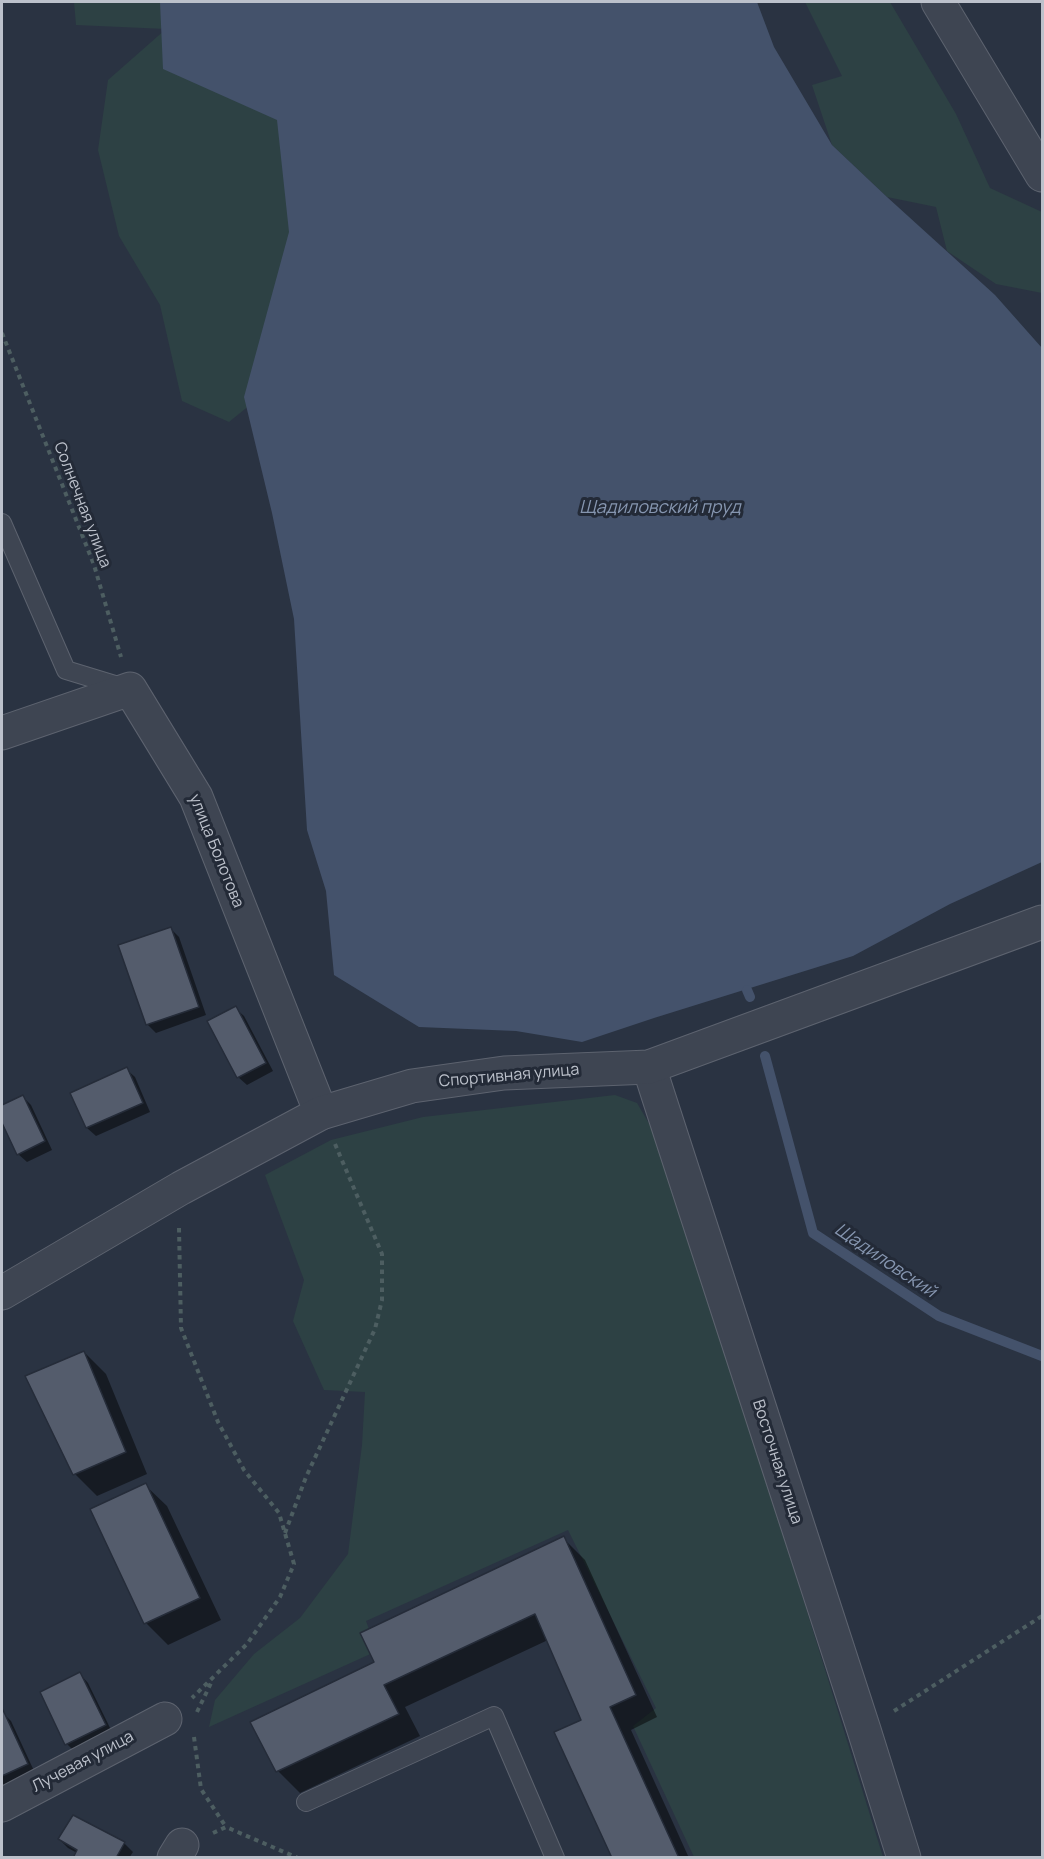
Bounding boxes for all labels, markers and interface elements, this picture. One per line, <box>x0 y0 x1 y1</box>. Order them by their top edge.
street label: Солнечная улица <box>49 439 115 571</box>
water label: Щадиловский пруд <box>579 497 741 519</box>
street label: улица Болотова <box>184 791 248 911</box>
street label: Спортивная улица <box>438 1060 580 1092</box>
water label: Щадиловский <box>830 1219 940 1303</box>
street label: Восточная улица <box>748 1397 806 1527</box>
street label: Лучевая улица <box>29 1727 137 1797</box>

